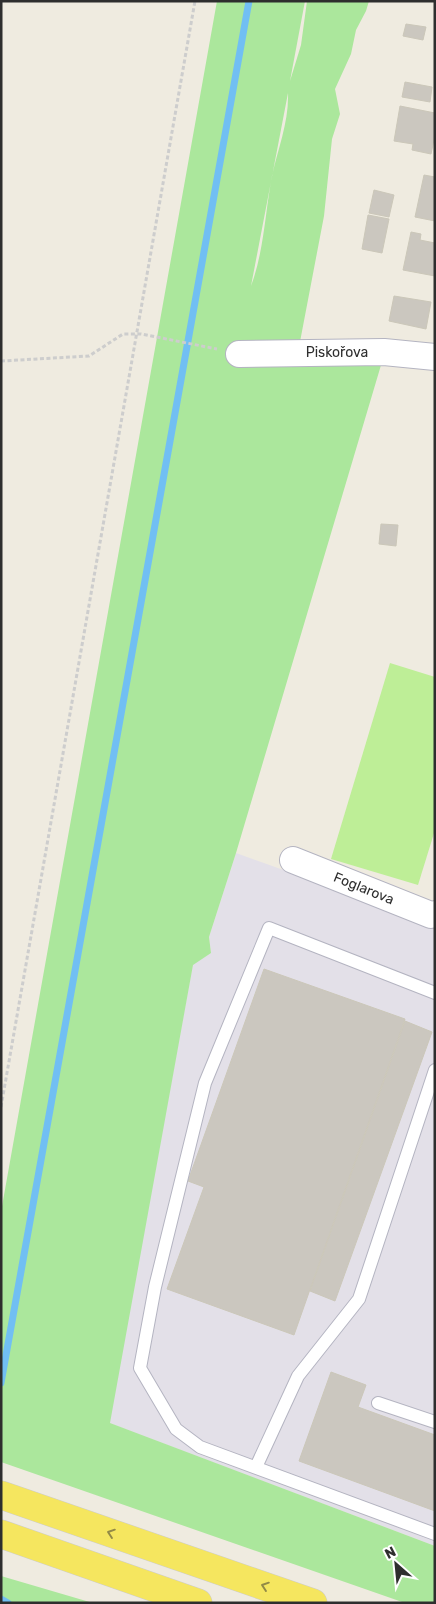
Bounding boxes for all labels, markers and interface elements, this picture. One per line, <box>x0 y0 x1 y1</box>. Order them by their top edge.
street label: Piskořova <box>306 344 368 361</box>
street label: Foglarova <box>331 869 397 908</box>
one-way arrow <box>107 1528 116 1538</box>
north arrow <box>371 1539 421 1589</box>
text: N <box>382 1543 399 1563</box>
one-way arrow <box>261 1582 269 1592</box>

